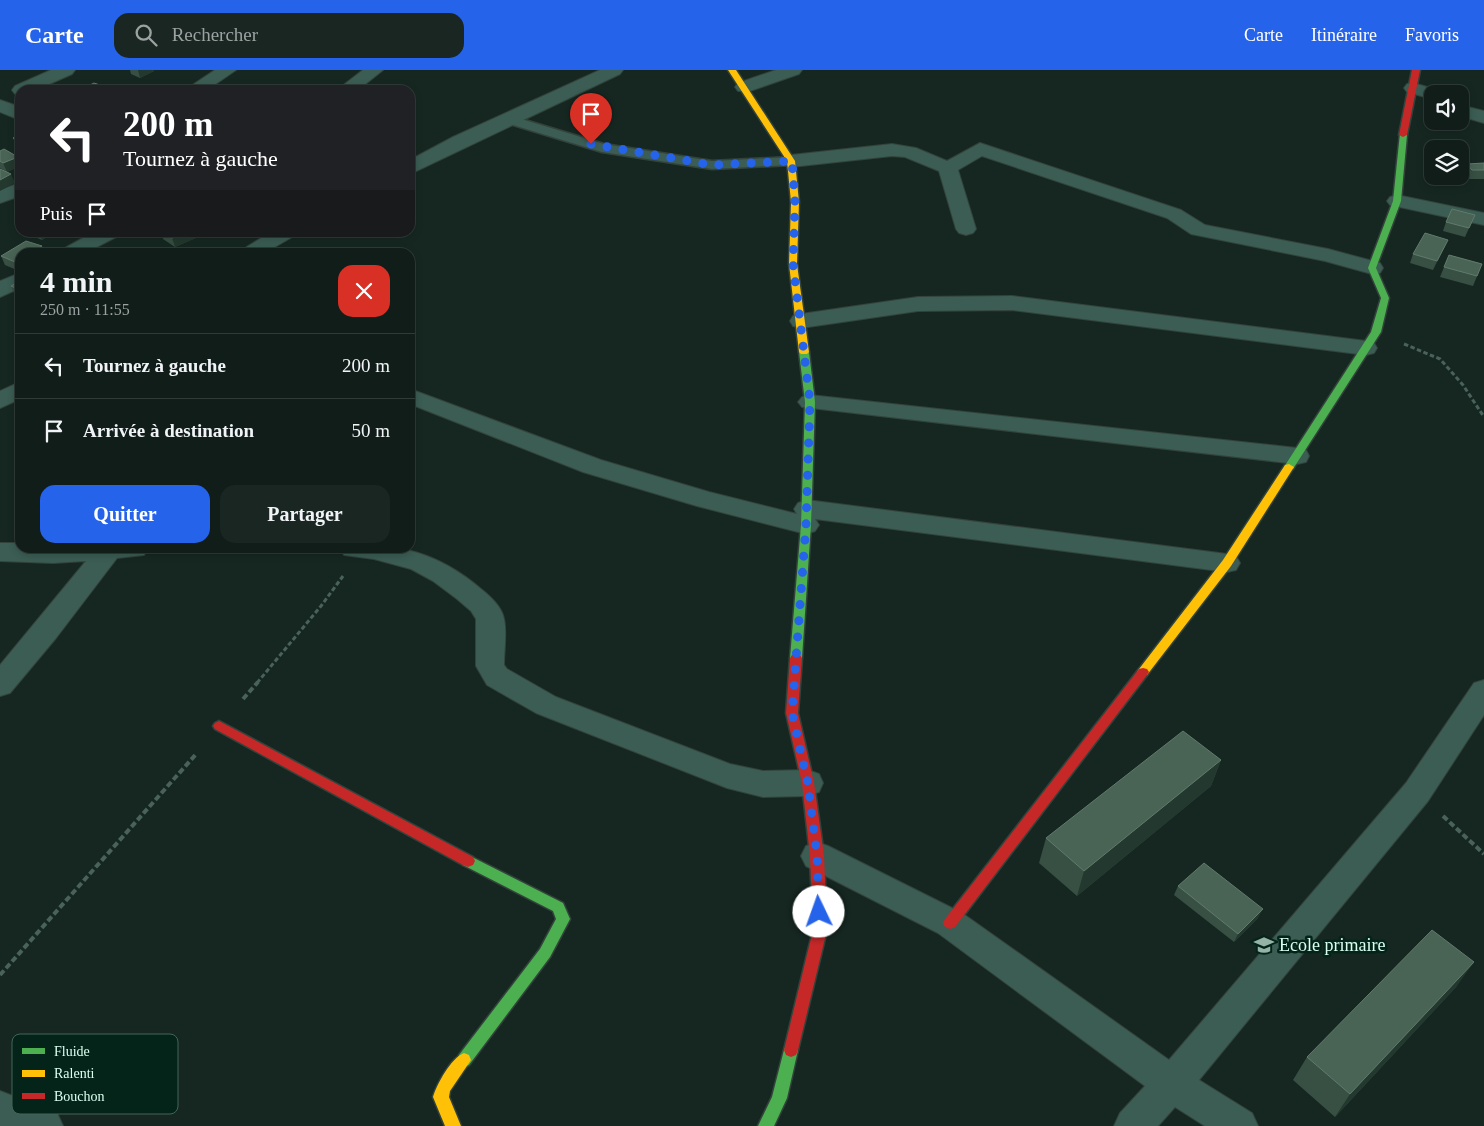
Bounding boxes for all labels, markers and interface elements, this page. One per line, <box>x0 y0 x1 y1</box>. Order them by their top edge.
search box <box>114 13 464 58</box>
icon: search <box>132 21 160 49</box>
text: Carte <box>25 22 84 48</box>
text: Rechercher <box>172 24 258 45</box>
text: Carte <box>1244 25 1283 45</box>
text: Itinéraire <box>1311 25 1377 45</box>
text: Favoris <box>1405 25 1459 45</box>
map controls <box>1424 85 1469 185</box>
button: sound <box>1424 85 1469 130</box>
pin <box>570 93 612 144</box>
icon: arrive <box>577 100 605 128</box>
icon: left <box>40 105 105 170</box>
text: 200 m <box>123 105 213 144</box>
button: layers <box>1424 140 1469 185</box>
text: Tournez à gauche <box>123 146 278 171</box>
icon: arrive <box>83 200 111 228</box>
text: Puis <box>40 203 73 224</box>
text: 4 min <box>40 265 113 298</box>
button: close <box>338 265 390 317</box>
text: 250 m · 11:55 <box>40 301 130 318</box>
icon: left <box>40 352 68 380</box>
text: Tournez à gauche <box>83 355 226 376</box>
text: 200 m <box>342 355 390 376</box>
icon: arrive <box>40 417 68 445</box>
text: Arrivée à destination <box>83 420 254 441</box>
text: 50 m <box>351 420 390 441</box>
button: Quitter <box>40 485 210 543</box>
button: Partager <box>220 485 390 543</box>
position arrow <box>792 885 844 937</box>
school or university icon: Ecole primaire <box>1253 934 1275 956</box>
place label: Ecole primaire <box>1279 935 1385 955</box>
legend <box>12 1034 178 1114</box>
text: Fluide <box>54 1044 90 1059</box>
text: Ralenti <box>54 1066 95 1081</box>
text: Bouchon <box>54 1089 105 1104</box>

